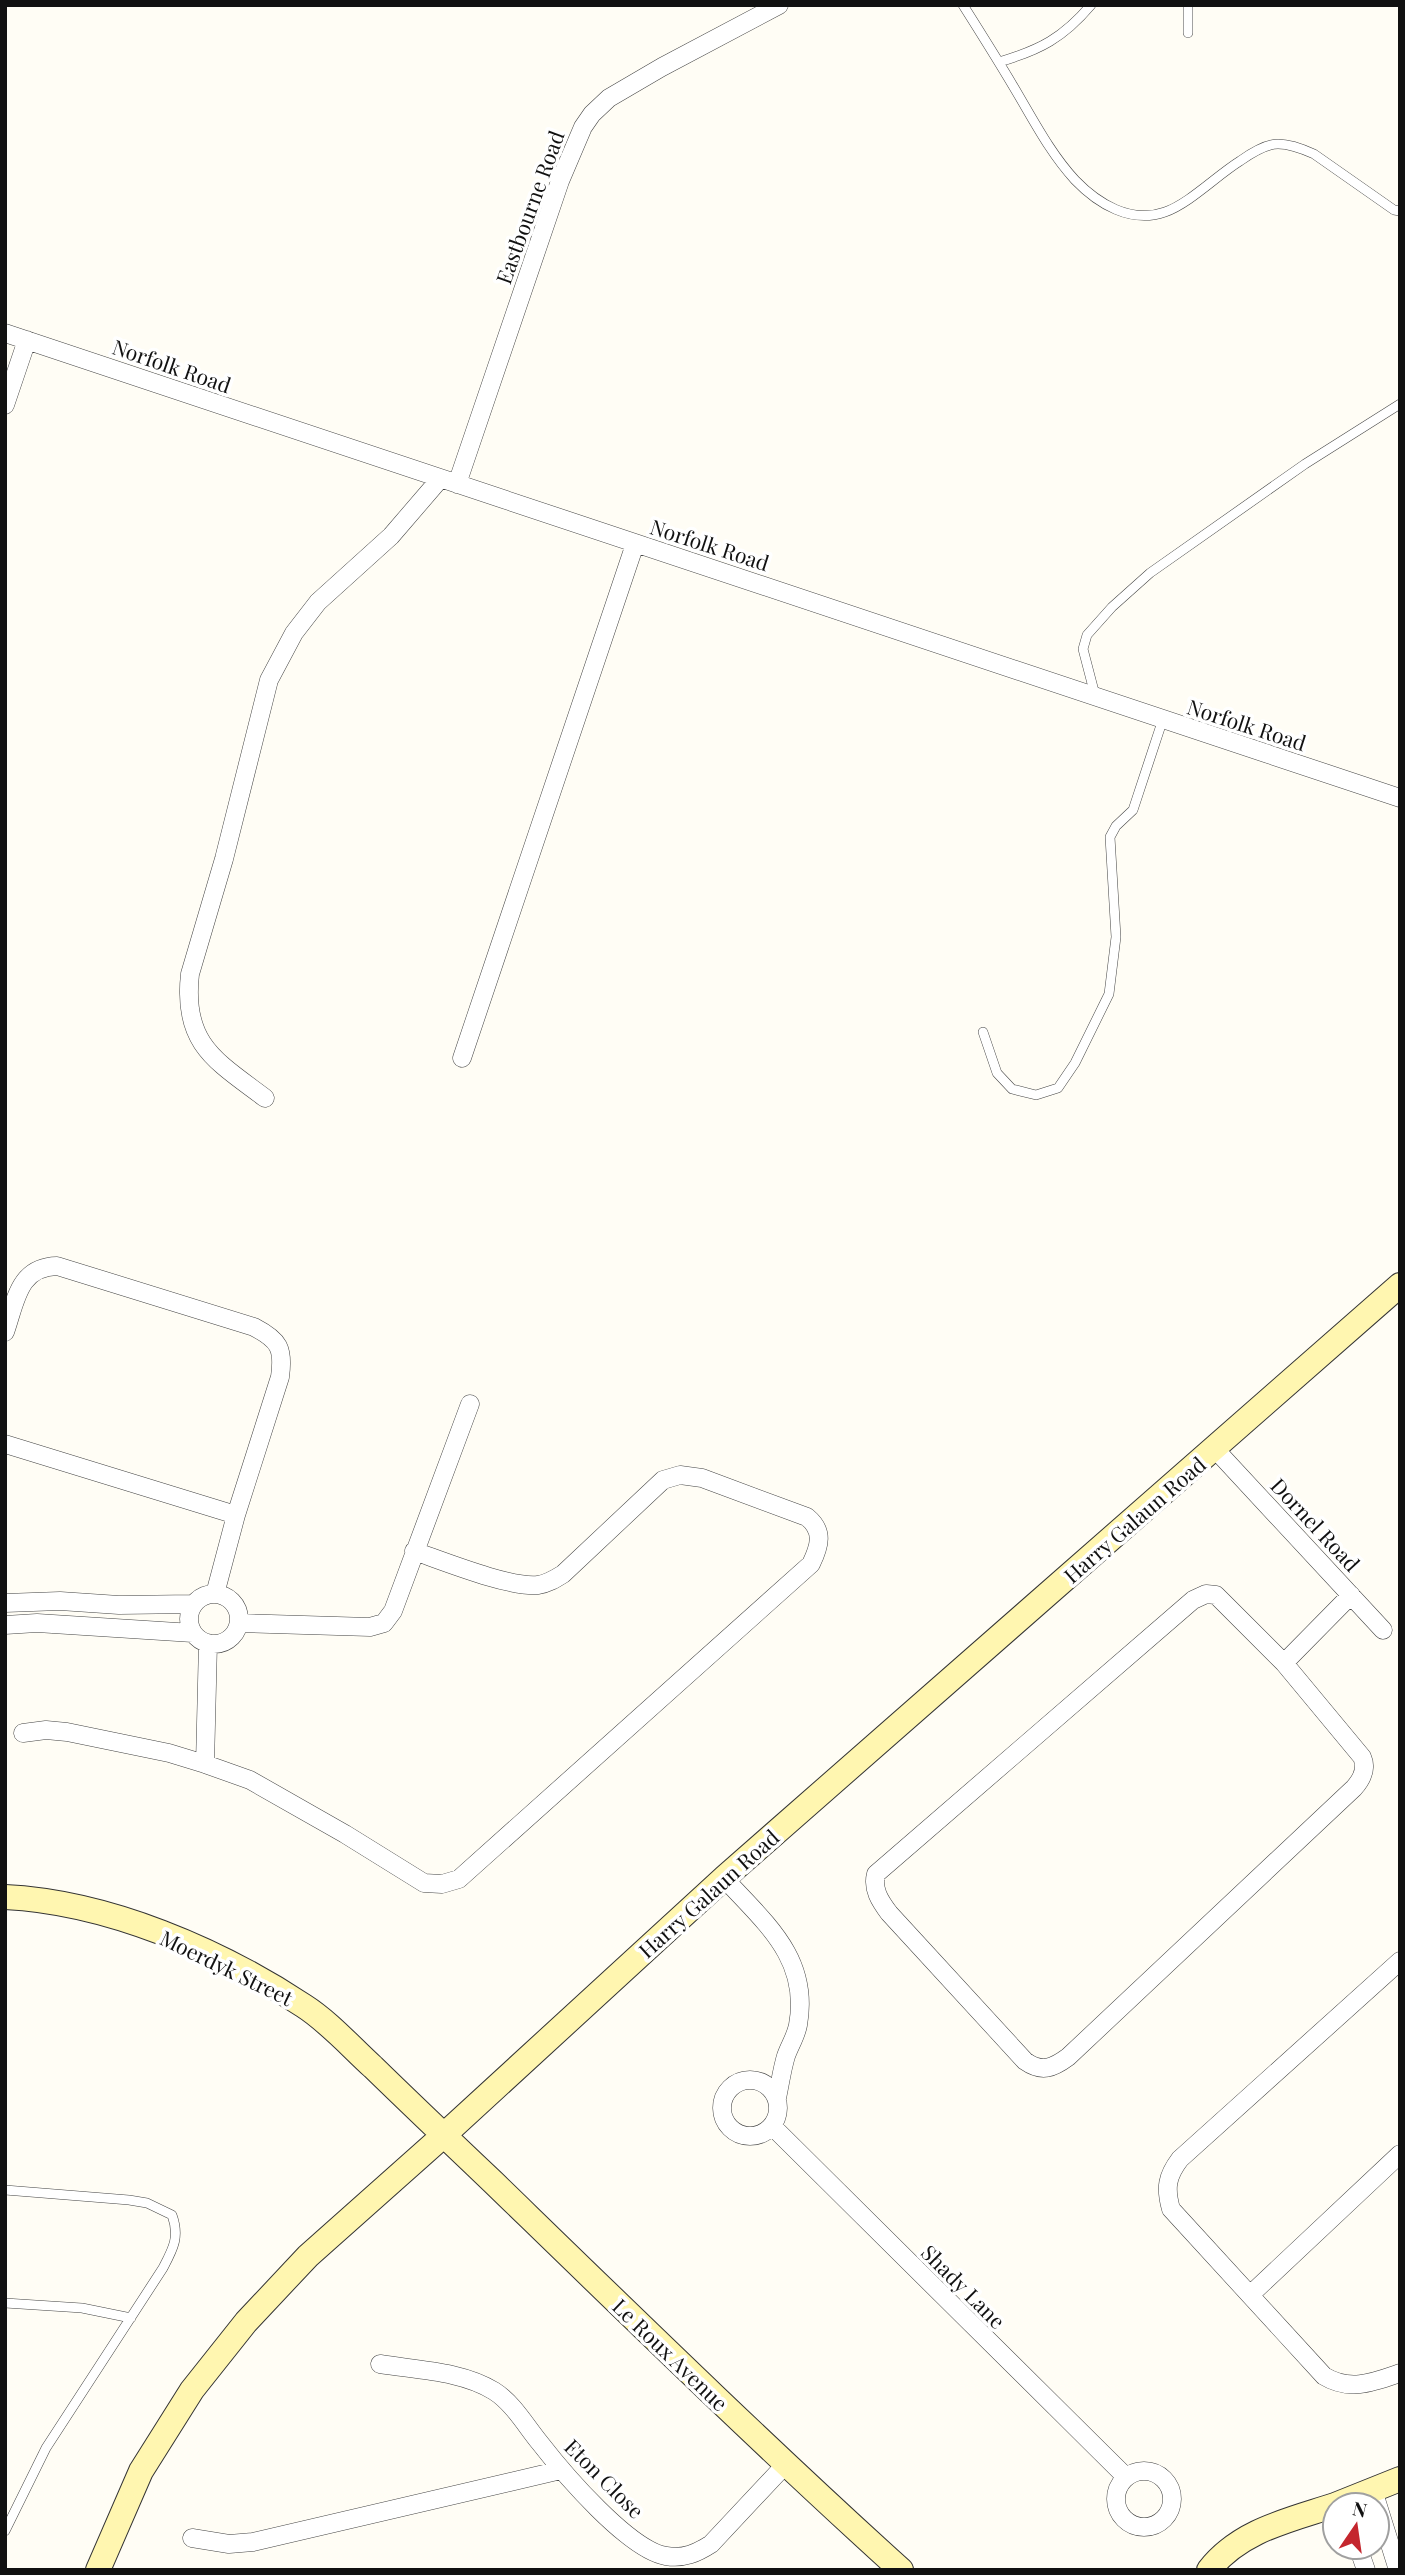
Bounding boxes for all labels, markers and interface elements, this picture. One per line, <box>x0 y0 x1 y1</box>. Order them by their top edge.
street label: Eastbourne Road <box>488 127 570 287</box>
street label: Norfolk Road <box>109 332 235 398</box>
street label: Norfolk Road <box>647 512 773 576</box>
street label: Norfolk Road <box>1184 692 1310 756</box>
street label: Harry Galaun Road <box>1057 1450 1211 1588</box>
street label: Dornel Road <box>1265 1471 1367 1577</box>
street label: Harry Galaun Road <box>632 1823 784 1963</box>
street label: Moerdyk Street <box>156 1923 298 2011</box>
street label: Shady Lane <box>916 2238 1012 2334</box>
street label: Le Roux Avenue <box>607 2292 735 2416</box>
street label: Eton Close <box>559 2432 651 2524</box>
north arrow <box>1321 2491 1391 2561</box>
text: N <box>1350 2494 1370 2523</box>

